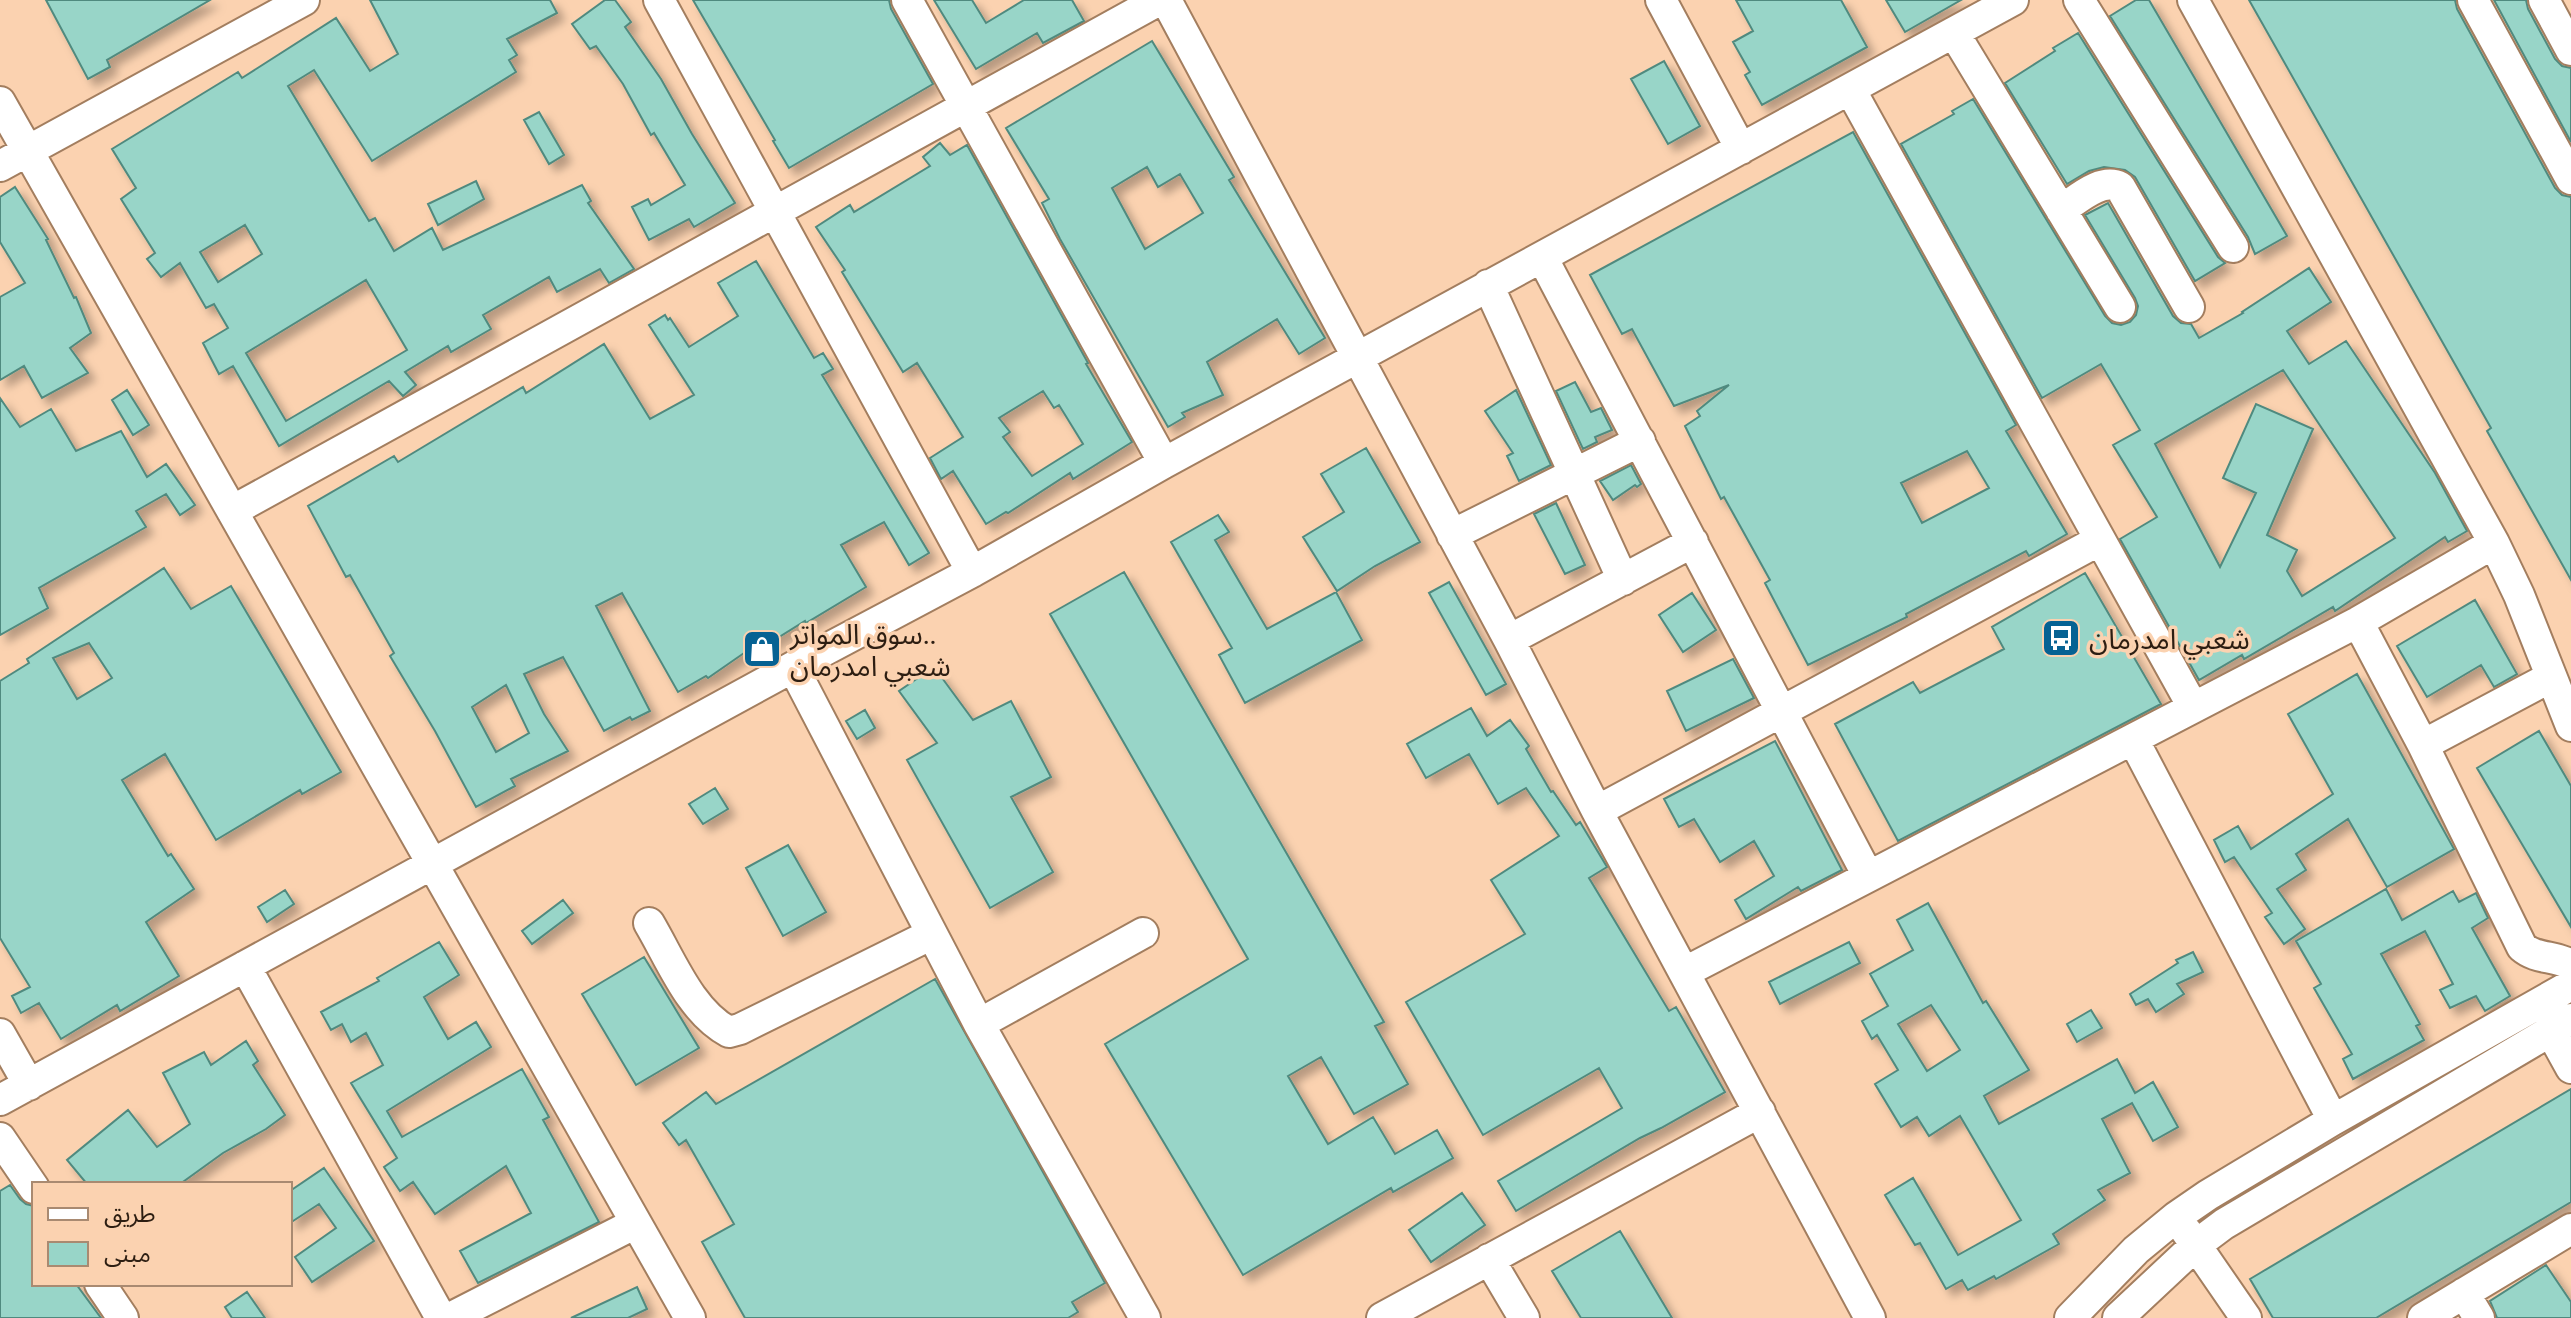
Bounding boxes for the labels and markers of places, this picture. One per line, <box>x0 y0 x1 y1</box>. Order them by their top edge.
bus stop icon: شعبي امدرمان <box>2040 617 2082 659</box>
place label: سوق المواتر.. شعبي امدرمان <box>789 618 951 687</box>
place label: شعبي امدرمان <box>2089 623 2250 660</box>
shop icon: سوق المواتر.. شعبي امدرمان <box>741 628 783 670</box>

